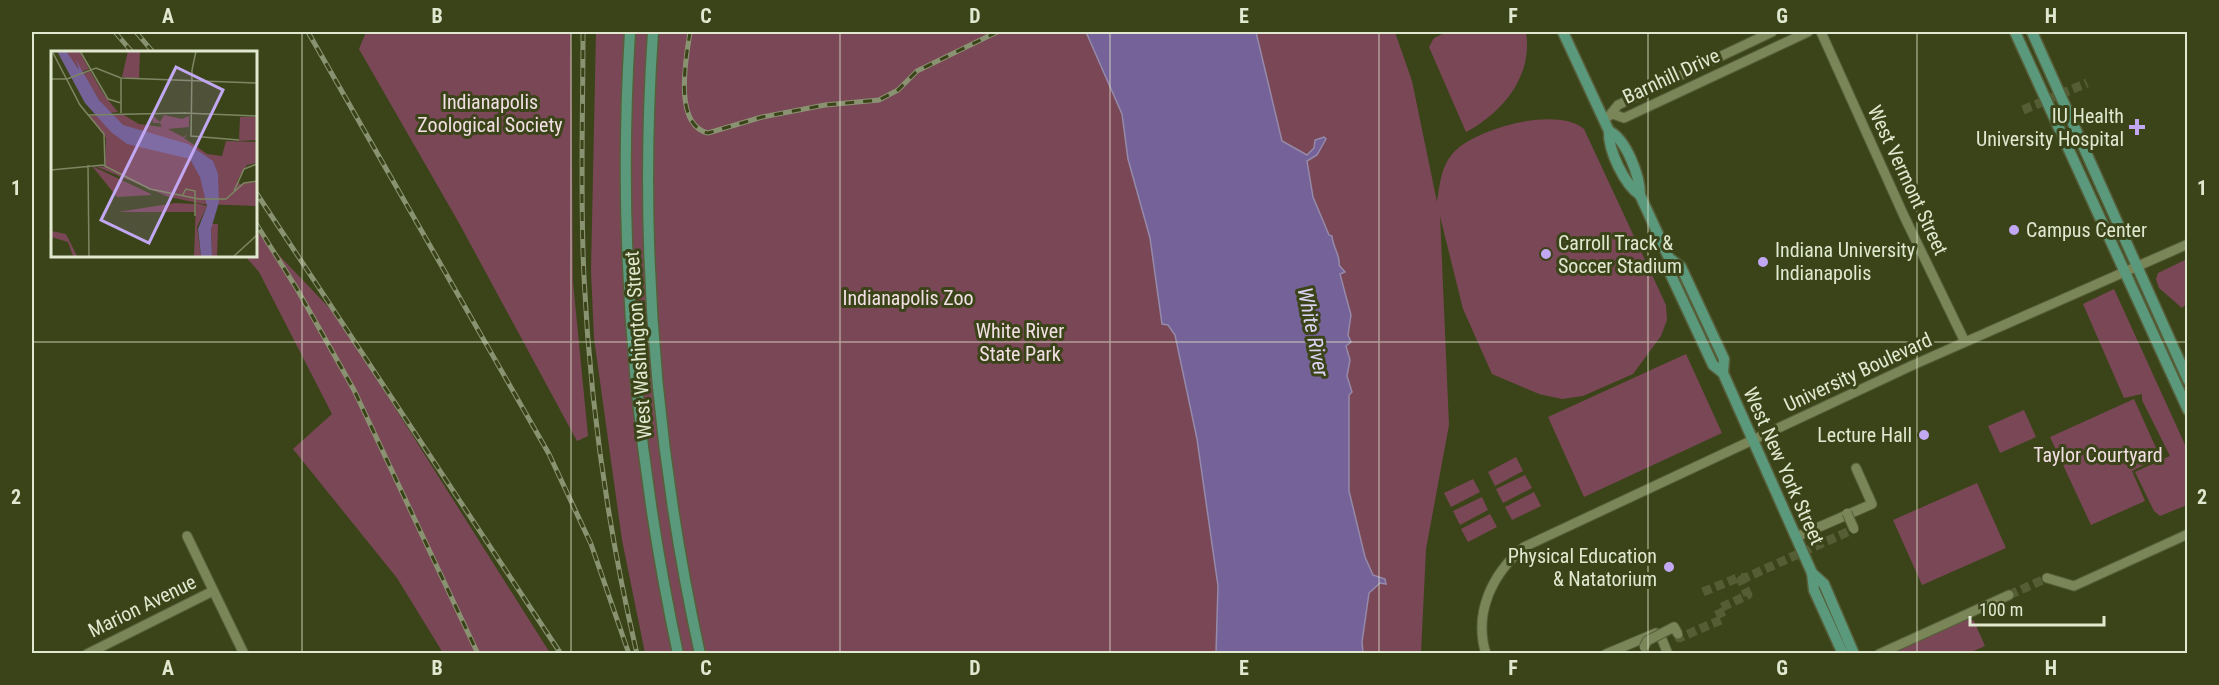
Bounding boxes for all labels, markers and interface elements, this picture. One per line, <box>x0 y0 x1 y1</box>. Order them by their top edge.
text: A <box>162 4 174 28</box>
text: B <box>431 4 443 28</box>
text: C <box>700 4 712 28</box>
text: D <box>969 4 981 28</box>
text: E <box>1239 4 1249 28</box>
text: F <box>1508 4 1518 28</box>
text: G <box>1776 4 1788 28</box>
text: H <box>2045 4 2057 28</box>
street label: Barnhill Drive <box>1619 43 1723 109</box>
inset map <box>51 51 256 256</box>
park label: Indianapolis Zoological Society <box>417 90 563 137</box>
street label: West Vermont Street <box>1863 101 1953 259</box>
place label: IU Health University Hospital <box>1976 104 2124 151</box>
marker: IU Health University Hospital <box>2128 118 2146 136</box>
text: 1 <box>11 176 21 200</box>
text: 1 <box>2197 176 2207 200</box>
place label: Campus Center <box>2026 218 2147 242</box>
marker: Campus Center <box>2007 223 2021 237</box>
place label: Carroll Track & Soccer Stadium <box>1558 231 1682 278</box>
place label: Indiana University Indianapolis <box>1775 238 1915 285</box>
marker: Carroll Track & Soccer Stadium <box>1539 247 1553 261</box>
street label: West Washington Street <box>619 250 657 440</box>
marker: Indiana University Indianapolis <box>1756 255 1770 269</box>
water label: White River <box>1293 285 1334 379</box>
park label: Indianapolis Zoo <box>842 286 974 310</box>
park label: White River State Park <box>976 319 1064 366</box>
street label: University Boulevard <box>1780 327 1936 417</box>
street label: West New York Street <box>1739 384 1830 548</box>
place label: Lecture Hall <box>1817 423 1912 447</box>
marker: Lecture Hall <box>1917 428 1931 442</box>
park label: Taylor Courtyard <box>2033 443 2163 467</box>
text: 2 <box>11 485 21 509</box>
text: 2 <box>2197 485 2207 509</box>
place label: Physical Education & Natatorium <box>1508 544 1657 591</box>
marker: Physical Education & Natatorium <box>1662 560 1676 574</box>
street label: Marion Avenue <box>84 570 200 642</box>
scale bar <box>1970 589 2104 627</box>
text: 100 m <box>1979 599 2023 620</box>
text: A <box>162 656 174 680</box>
text: B <box>431 656 443 680</box>
text: C <box>700 656 712 680</box>
text: D <box>969 656 981 680</box>
text: E <box>1239 656 1249 680</box>
text: F <box>1508 656 1518 680</box>
text: G <box>1776 656 1788 680</box>
text: H <box>2045 656 2057 680</box>

